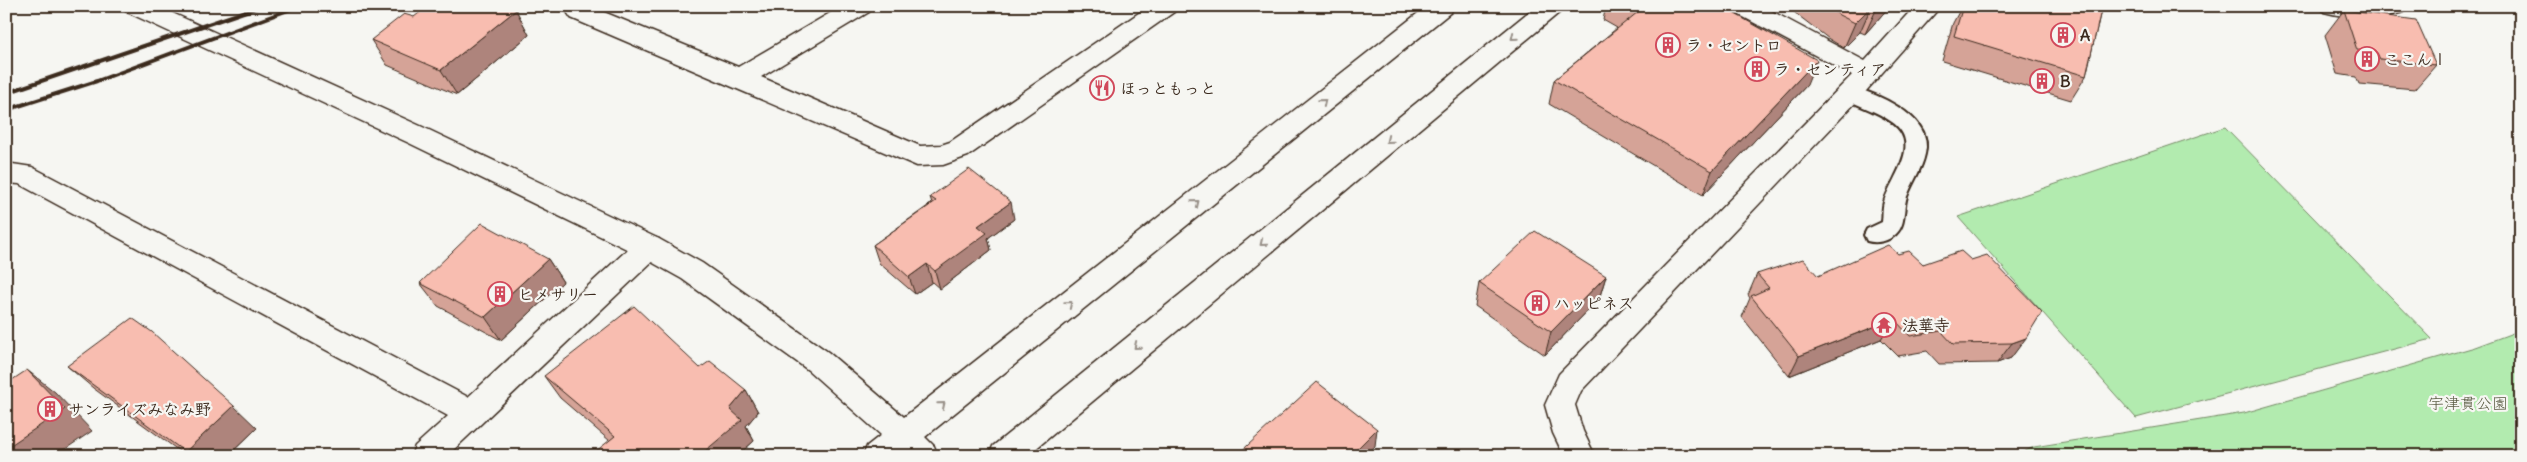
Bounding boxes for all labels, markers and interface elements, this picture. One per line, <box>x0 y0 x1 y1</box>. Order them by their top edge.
building icon: A <box>2050 22 2076 48</box>
place label: A <box>2080 25 2090 45</box>
one-way arrow <box>1511 32 1520 41</box>
building icon: ラ・セントロ <box>1655 32 1681 58</box>
place label: ラ・セントロ <box>1686 35 1782 55</box>
building icon: ここんⅠ <box>2354 46 2380 72</box>
place label: ここんⅠ <box>2384 49 2448 69</box>
building icon: ラ・センティア <box>1744 56 1770 82</box>
place label: ラ・センティア <box>1774 59 1886 79</box>
building icon: B <box>2029 68 2055 94</box>
place label: B <box>2060 71 2071 91</box>
restaurant icon: ほっともっと <box>1089 75 1115 101</box>
place label: ほっともっと <box>1120 78 1216 98</box>
one-way arrow <box>1318 98 1327 107</box>
one-way arrow <box>1386 135 1395 143</box>
one-way arrow <box>1190 200 1200 209</box>
one-way arrow <box>1260 238 1269 246</box>
building icon: ヒメサリー <box>487 281 513 307</box>
place label: ヒメサリー <box>518 284 598 304</box>
building icon: ハッピネス <box>1524 290 1550 316</box>
place label: ハッピネス <box>1554 293 1634 313</box>
one-way arrow <box>1063 302 1072 310</box>
temple icon: 法華寺 <box>1871 312 1897 338</box>
place label: 法華寺 <box>1902 315 1950 335</box>
one-way arrow <box>1134 341 1143 350</box>
park label: 宇津貫公園 <box>2428 393 2508 413</box>
building icon: サンライズみなみ野 <box>37 396 63 422</box>
place label: サンライズみなみ野 <box>68 399 211 419</box>
one-way arrow <box>936 403 945 411</box>

